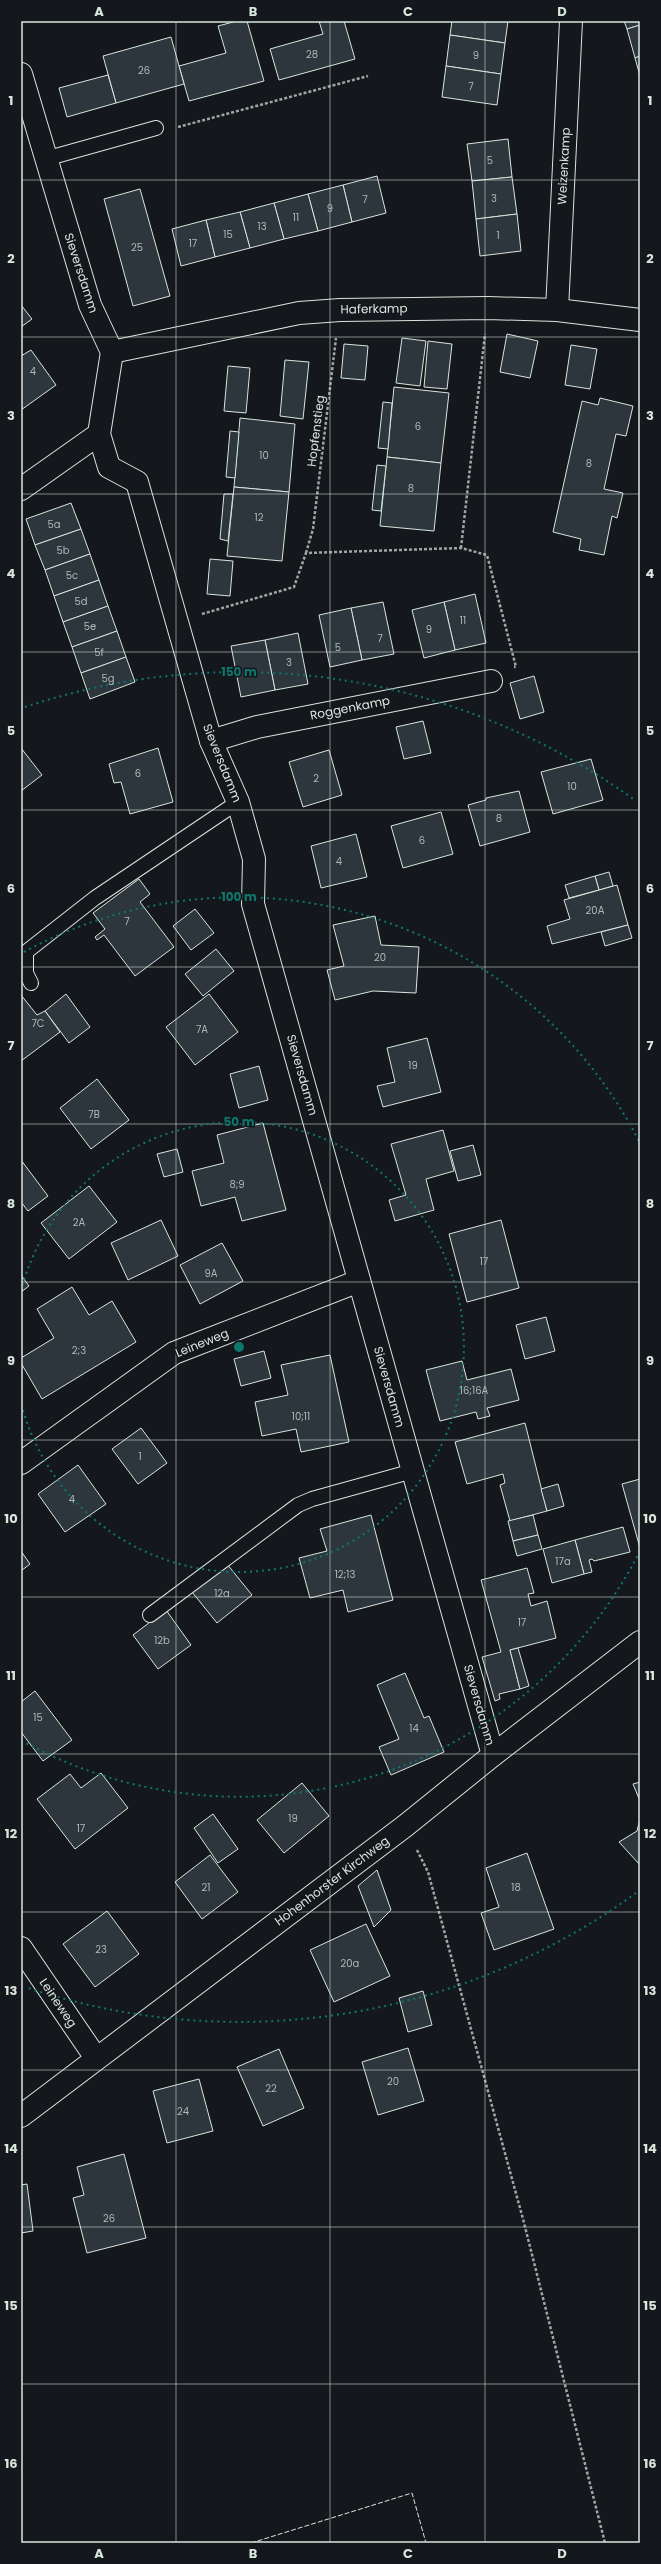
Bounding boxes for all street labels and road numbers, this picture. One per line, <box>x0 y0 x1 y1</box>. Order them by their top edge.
street label: Weizenkamp <box>553 127 574 205</box>
street label: Sieversdamm <box>61 231 102 315</box>
street label: Haferkamp <box>340 299 408 318</box>
street label: Hopfenstieg <box>303 394 328 468</box>
street label: Roggenkamp <box>308 691 391 724</box>
street label: Sieversdamm <box>199 721 246 805</box>
street label: Sieversdamm <box>283 1032 322 1117</box>
street label: Leineweg <box>173 1324 231 1361</box>
street label: Sieversdamm <box>370 1344 409 1429</box>
street label: Sieversdamm <box>460 1662 499 1747</box>
street label: Hohenhorster Kirchweg <box>271 1832 392 1929</box>
street label: Leineweg <box>36 1975 81 2031</box>

